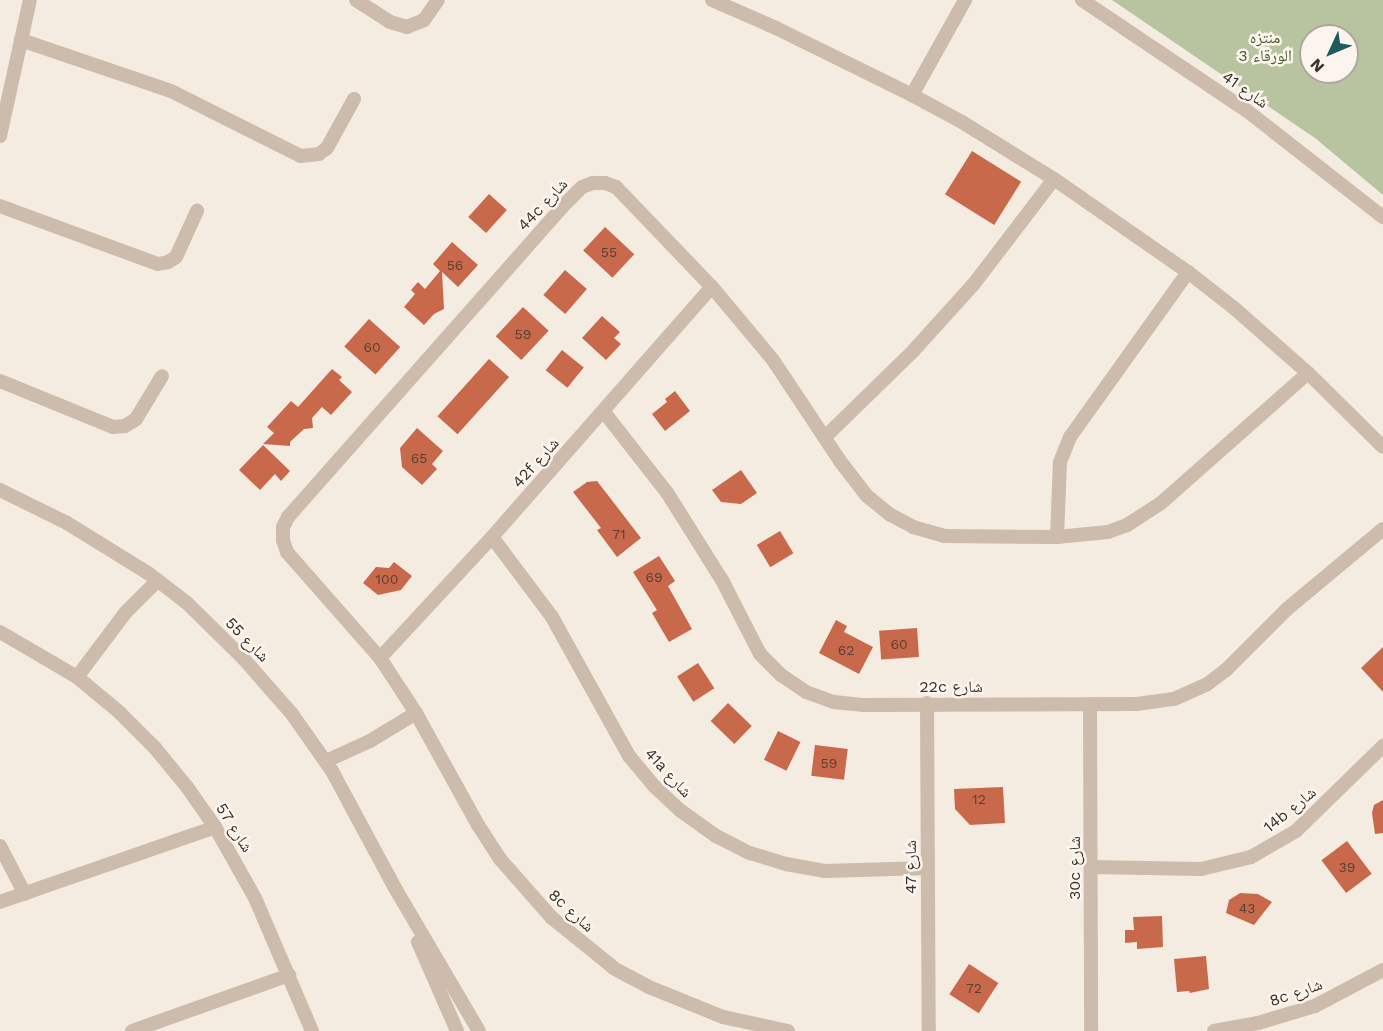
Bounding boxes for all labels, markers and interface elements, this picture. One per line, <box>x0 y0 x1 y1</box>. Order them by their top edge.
north arrow <box>1299 24 1359 84</box>
park label: منتزه الورقاء 3 <box>1238 28 1292 66</box>
text: N <box>1306 55 1328 76</box>
street label: شارع 41 <box>1218 67 1272 113</box>
street label: 44c شارع <box>514 175 572 235</box>
house number: 55 <box>601 244 617 260</box>
house number: 56 <box>447 257 463 273</box>
house number: 59 <box>515 326 531 342</box>
house number: 60 <box>363 339 381 355</box>
street label: 42f شارع <box>508 434 564 492</box>
house number: 65 <box>411 450 427 466</box>
house number: 71 <box>612 526 626 542</box>
house number: 69 <box>645 569 663 585</box>
house number: 100 <box>376 571 398 587</box>
street label: شارع 55 <box>221 614 273 666</box>
house number: 60 <box>890 636 908 652</box>
house number: 62 <box>838 642 854 658</box>
street label: 22c شارع <box>919 677 983 697</box>
street label: 41a شارع <box>640 744 696 802</box>
house number: 59 <box>821 755 837 771</box>
street label: 14b شارع <box>1260 783 1320 837</box>
house number: 12 <box>972 791 986 807</box>
street label: شارع 57 <box>212 800 256 856</box>
street label: 30c شارع <box>1065 836 1085 900</box>
street label: شارع 47 <box>901 840 921 894</box>
house number: 39 <box>1339 859 1355 875</box>
street label: 8c شارع <box>544 886 598 936</box>
house number: 43 <box>1239 900 1255 916</box>
street label: 8c شارع <box>1267 975 1325 1011</box>
house number: 72 <box>966 980 982 996</box>

